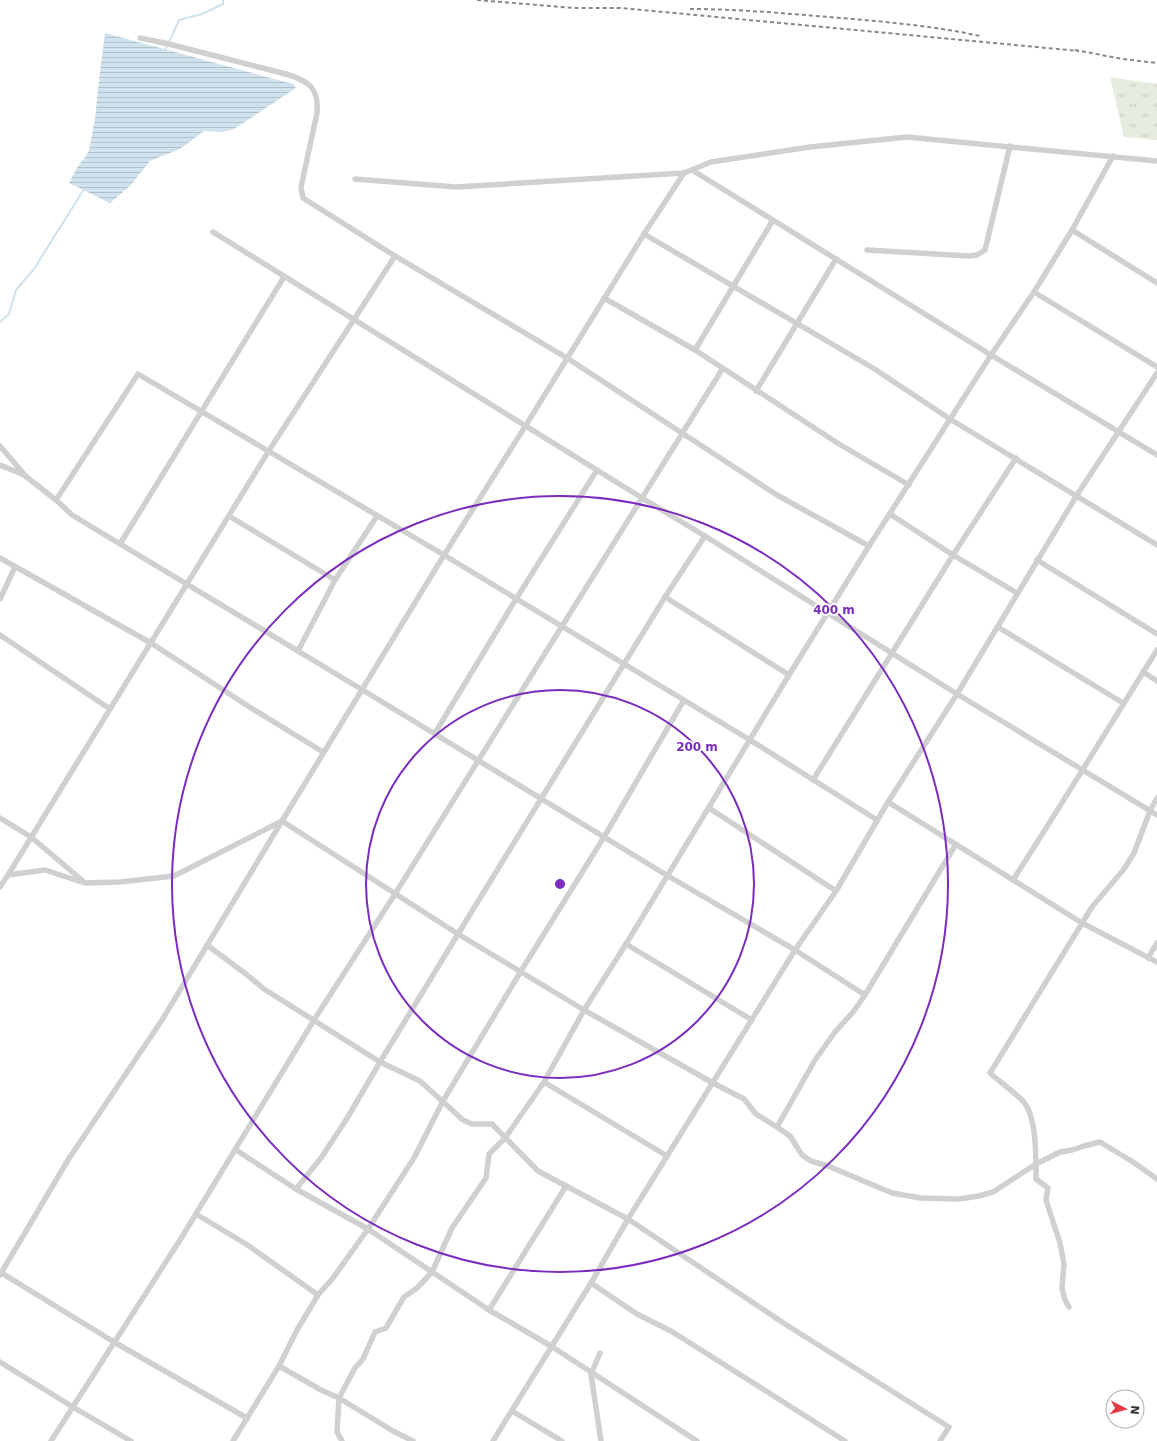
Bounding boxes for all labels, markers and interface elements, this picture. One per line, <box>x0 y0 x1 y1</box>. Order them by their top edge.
text: 400 m <box>813 603 855 617</box>
text: 200 m <box>676 740 718 754</box>
centre of rings <box>553 877 567 891</box>
north arrow <box>1105 1389 1145 1429</box>
text: N <box>1128 1405 1141 1415</box>

